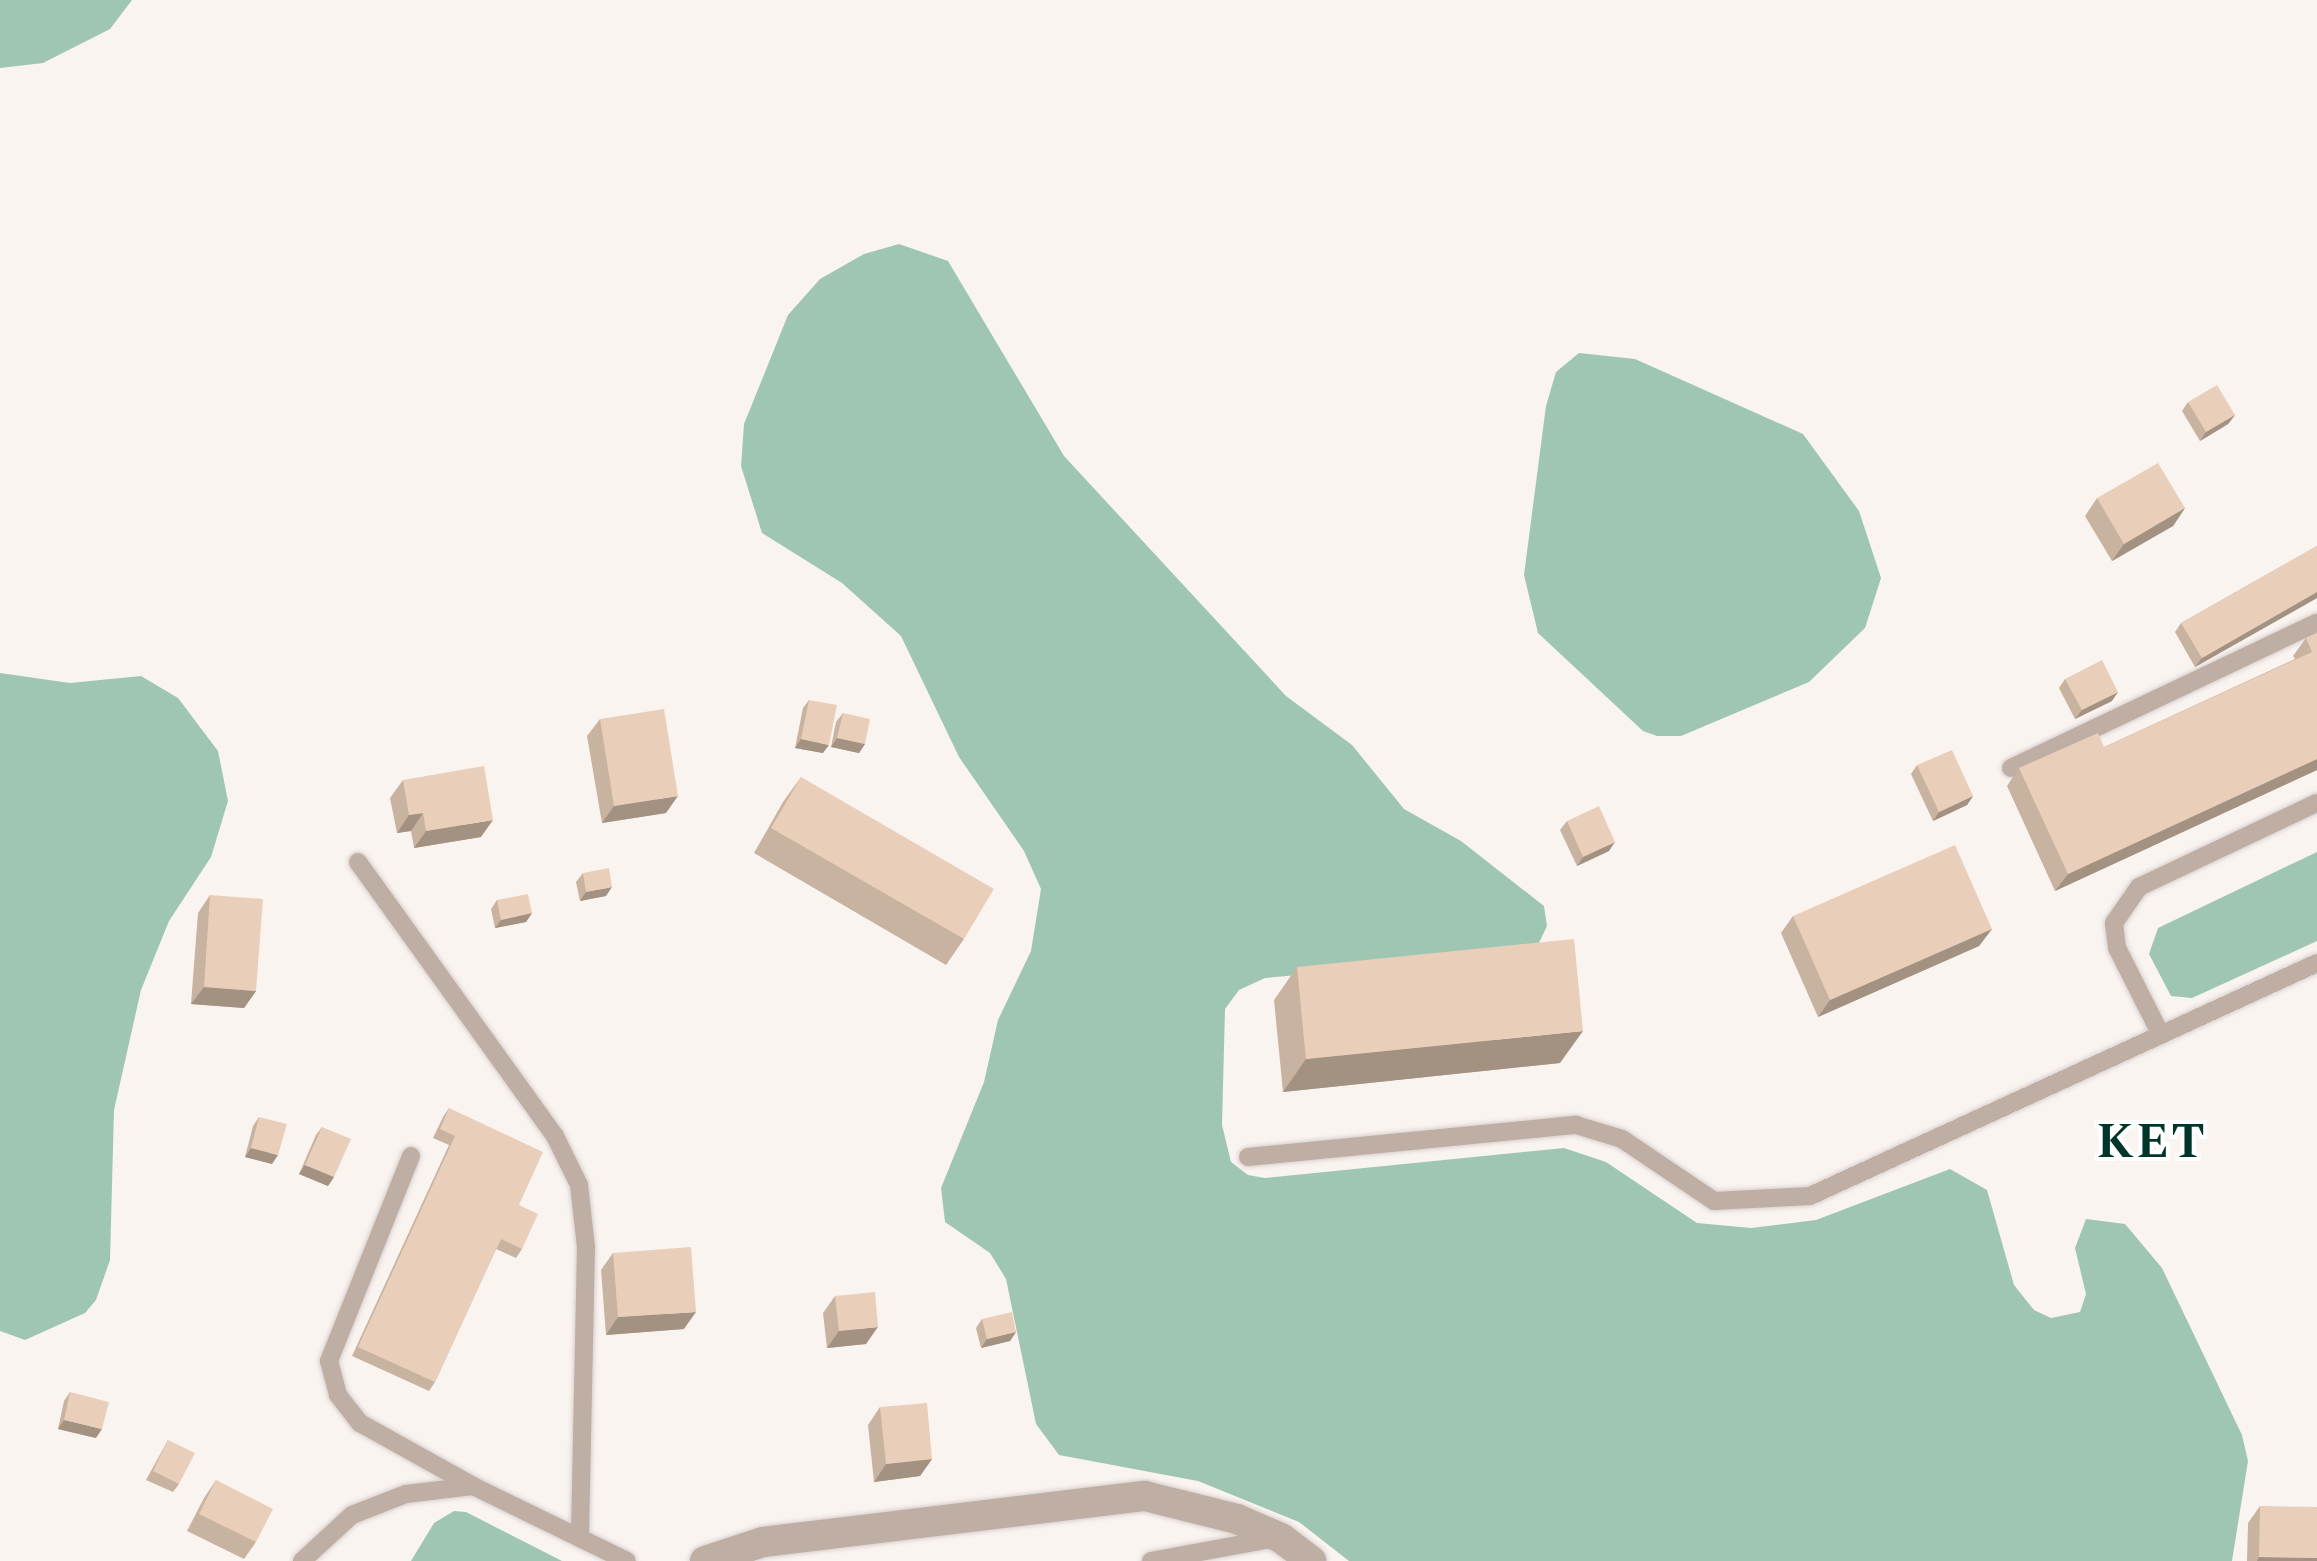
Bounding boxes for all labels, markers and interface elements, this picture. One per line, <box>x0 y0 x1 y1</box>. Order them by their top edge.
district label: KET <box>2097 1114 2207 1172</box>

